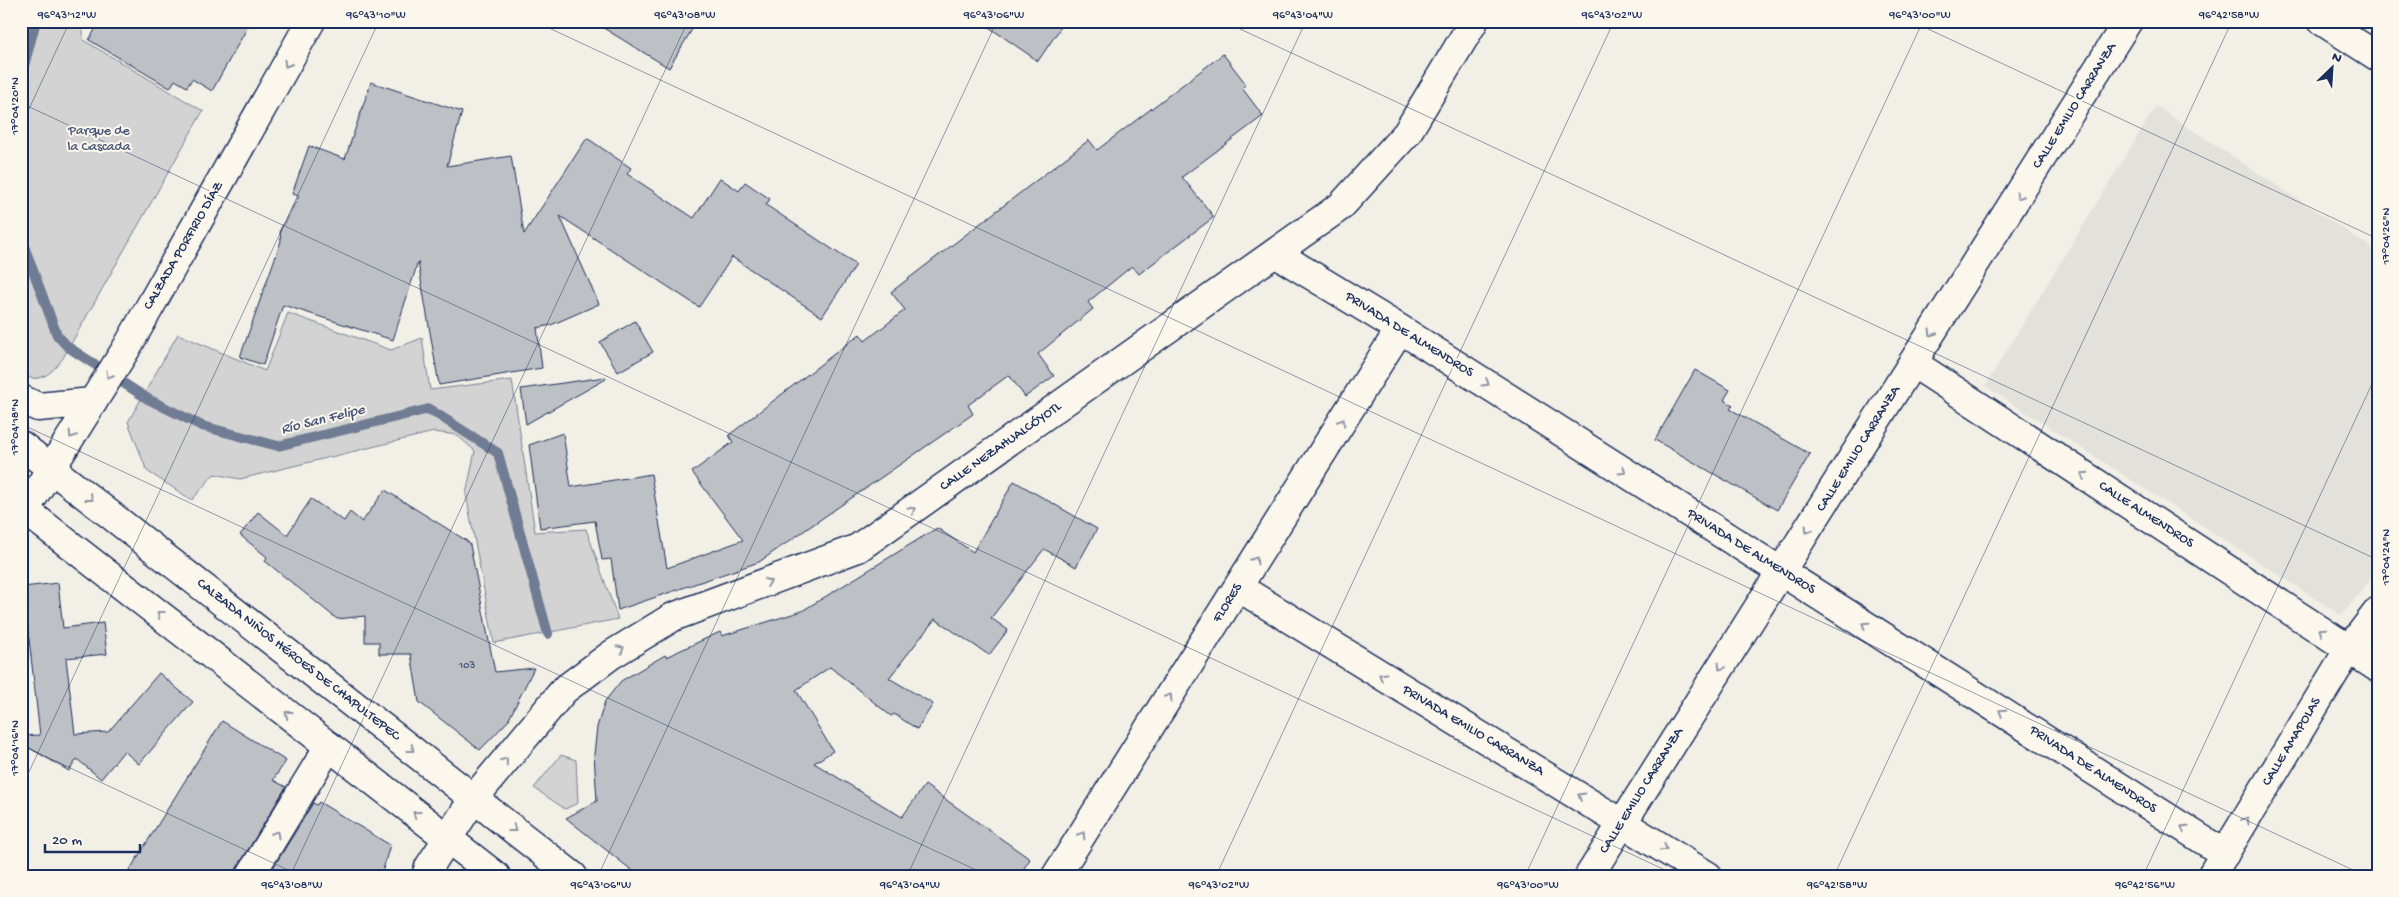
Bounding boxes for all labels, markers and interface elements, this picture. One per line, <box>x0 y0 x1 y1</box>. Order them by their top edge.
text: 96°43'12"W <box>37 9 96 23</box>
text: 96°43'10"W <box>345 9 406 23</box>
text: 96°43'08"W <box>653 9 716 23</box>
text: 96°43'06"W <box>963 9 1024 23</box>
text: 96°43'04"W <box>1272 9 1333 23</box>
text: 96°43'02"W <box>1581 9 1642 23</box>
text: 96°43'00"W <box>1888 9 1951 23</box>
text: 96°42'58"W <box>2198 9 2259 23</box>
street label: CALLE EMILIO CARRANZA <box>2029 39 2121 172</box>
north arrow <box>2306 42 2356 92</box>
text: N <box>2329 49 2344 68</box>
one-way arrow <box>284 58 294 67</box>
text: 17°04'20"N <box>9 77 23 136</box>
park label: Parque de la Cascada <box>67 123 132 156</box>
street label: CALZADA PORFIRIO DÍAZ <box>140 178 228 313</box>
one-way arrow <box>2015 190 2025 199</box>
text: 17°04'26"N <box>2380 207 2394 265</box>
street label: PRIVADA DE ALMENDROS <box>1341 288 1477 382</box>
one-way arrow <box>1929 328 1938 337</box>
one-way arrow <box>106 370 116 379</box>
one-way arrow <box>1481 377 1490 387</box>
street label: CALLE EMILIO CARRANZA <box>1813 382 1905 515</box>
street label: CALLE NEZAHUALCÓYOTL <box>937 398 1066 495</box>
text: 17°04'18"N <box>9 399 23 456</box>
water label: Río San Felipe <box>279 401 368 439</box>
one-way arrow <box>1336 418 1345 428</box>
one-way arrow <box>69 430 79 439</box>
one-way arrow <box>1618 464 1627 474</box>
one-way arrow <box>2080 472 2090 481</box>
street label: CALLE ALMENDROS <box>2095 478 2197 552</box>
one-way arrow <box>84 492 93 500</box>
street label: PRIVADA DE ALMENDROS <box>1683 505 1819 599</box>
one-way arrow <box>907 507 916 516</box>
one-way arrow <box>1805 524 1814 533</box>
text: 17°04'24"N <box>2380 529 2394 586</box>
one-way arrow <box>1249 556 1259 565</box>
street label: CALZADA NIÑOS HÉROES DE CHAPULTEPEC <box>193 575 404 746</box>
one-way arrow <box>764 578 772 588</box>
street label: FLORES <box>1209 580 1247 627</box>
one-way arrow <box>157 612 166 620</box>
one-way arrow <box>1862 621 1871 631</box>
one-way arrow <box>2319 628 2328 638</box>
one-way arrow <box>616 645 625 655</box>
house number: 103 <box>458 660 475 672</box>
one-way arrow <box>1718 662 1727 671</box>
one-way arrow <box>1379 672 1388 682</box>
street label: PRIVADA EMILIO CARRANZA <box>1398 681 1548 780</box>
one-way arrow <box>1162 693 1172 702</box>
street label: CALLE AMAPOLAS <box>2259 694 2325 789</box>
one-way arrow <box>1999 709 2008 718</box>
one-way arrow <box>284 711 294 720</box>
text: 17°04'16"N <box>9 720 23 777</box>
street label: PRIVADA DE ALMENDROS <box>2025 722 2160 818</box>
street label: CALLE EMILIO CARRANZA <box>1596 724 1688 857</box>
one-way arrow <box>405 743 414 751</box>
one-way arrow <box>500 758 508 767</box>
one-way arrow <box>1577 793 1586 803</box>
one-way arrow <box>413 810 422 819</box>
one-way arrow <box>2239 816 2249 825</box>
scale bar <box>45 822 140 854</box>
one-way arrow <box>507 823 516 831</box>
one-way arrow <box>2180 824 2189 834</box>
one-way arrow <box>269 831 279 840</box>
one-way arrow <box>1076 831 1085 840</box>
text: 20 m <box>52 832 82 850</box>
one-way arrow <box>1658 842 1667 851</box>
text: 96°43'08"W <box>260 879 323 893</box>
text: 96°43'06"W <box>570 879 631 893</box>
text: 96°43'04"W <box>879 879 940 893</box>
text: 96°43'02"W <box>1188 879 1249 893</box>
text: 96°43'00"W <box>1496 879 1559 893</box>
text: 96°42'58"W <box>1806 879 1867 893</box>
text: 96°42'56"W <box>2114 879 2175 893</box>

